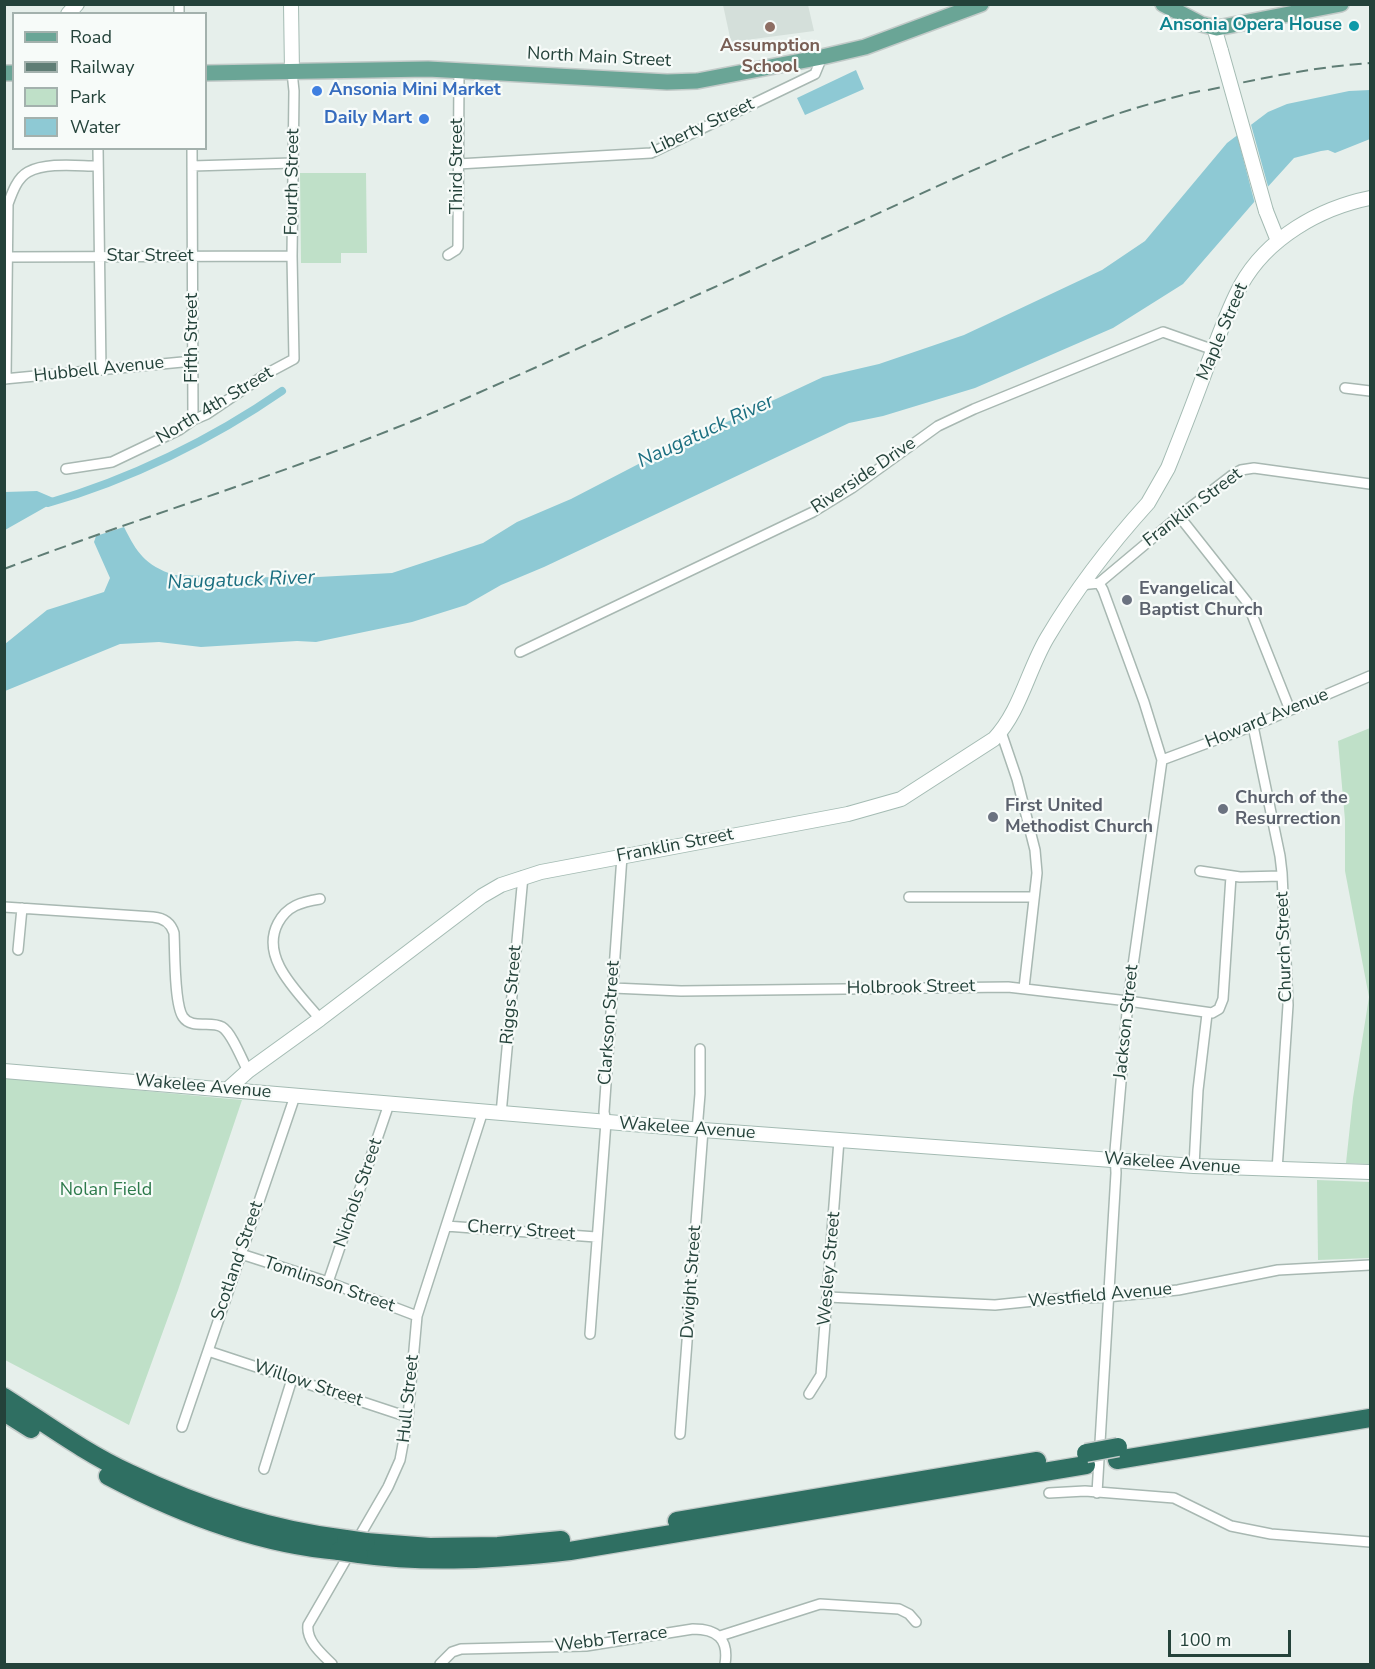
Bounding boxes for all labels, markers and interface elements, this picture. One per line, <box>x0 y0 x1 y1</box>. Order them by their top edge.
legend <box>12 12 207 150</box>
place label: Ansonia Opera House <box>1159 15 1342 37</box>
marker: Ansonia Opera House <box>1347 19 1361 33</box>
marker: Assumption School <box>763 20 777 34</box>
text: Road <box>70 25 112 49</box>
place label: Assumption School <box>720 36 820 78</box>
street label: North Main Street <box>526 43 672 73</box>
text: Railway <box>70 55 135 79</box>
place label: Ansonia Mini Market <box>329 80 501 102</box>
marker: Ansonia Mini Market <box>310 84 324 98</box>
text: Park <box>70 85 106 109</box>
street label: Liberty Street <box>648 94 758 160</box>
place label: Daily Mart <box>324 108 412 130</box>
marker: Daily Mart <box>417 112 431 126</box>
text: Water <box>70 115 121 139</box>
street label: Third Street <box>447 118 469 214</box>
street label: Fourth Street <box>281 128 305 236</box>
street label: Star Street <box>106 246 194 268</box>
street label: Maple Street <box>1193 280 1253 384</box>
street label: Fifth Street <box>182 293 204 383</box>
street label: Hubbell Avenue <box>33 352 165 388</box>
street label: North 4th Street <box>153 363 277 449</box>
water label: Naugatuck River <box>634 390 778 474</box>
street label: Riverside Drive <box>808 433 920 519</box>
street label: Franklin Street <box>1139 464 1247 552</box>
water label: Naugatuck River <box>167 566 315 596</box>
place label: Evangelical Baptist Church <box>1139 579 1263 622</box>
marker: Evangelical Baptist Church <box>1120 593 1134 607</box>
street label: Howard Avenue <box>1202 684 1332 754</box>
place label: Church of the Resurrection <box>1235 788 1348 830</box>
place label: First United Methodist Church <box>1005 796 1153 838</box>
marker: Church of the Resurrection <box>1216 802 1230 816</box>
marker: First United Methodist Church <box>986 810 1000 824</box>
street label: Franklin Street <box>615 824 735 868</box>
street label: Church Street <box>1272 891 1298 1003</box>
street label: Riggs Street <box>497 944 527 1046</box>
street label: Clarkson Street <box>595 960 625 1086</box>
street label: Jackson Street <box>1110 964 1144 1080</box>
street label: Holbrook Street <box>847 976 975 1000</box>
street label: Wakelee Avenue <box>134 1070 272 1104</box>
street label: Wakelee Avenue <box>618 1113 756 1145</box>
street label: Nichols Street <box>330 1136 388 1250</box>
street label: Wakelee Avenue <box>1103 1148 1241 1180</box>
park label: Nolan Field <box>60 1180 152 1202</box>
street label: Scotland Street <box>207 1199 269 1323</box>
street label: Wesley Street <box>814 1211 846 1327</box>
street label: Cherry Street <box>466 1216 576 1246</box>
street label: Dwight Street <box>677 1225 707 1339</box>
street label: Tomlinson Street <box>261 1252 397 1318</box>
street label: Westfield Avenue <box>1027 1279 1173 1313</box>
street label: Hull Street <box>394 1354 424 1444</box>
street label: Willow Street <box>251 1356 365 1412</box>
scale bar <box>1171 1618 1294 1656</box>
street label: Webb Terrace <box>554 1622 668 1658</box>
text: 100 m <box>1179 1628 1231 1652</box>

